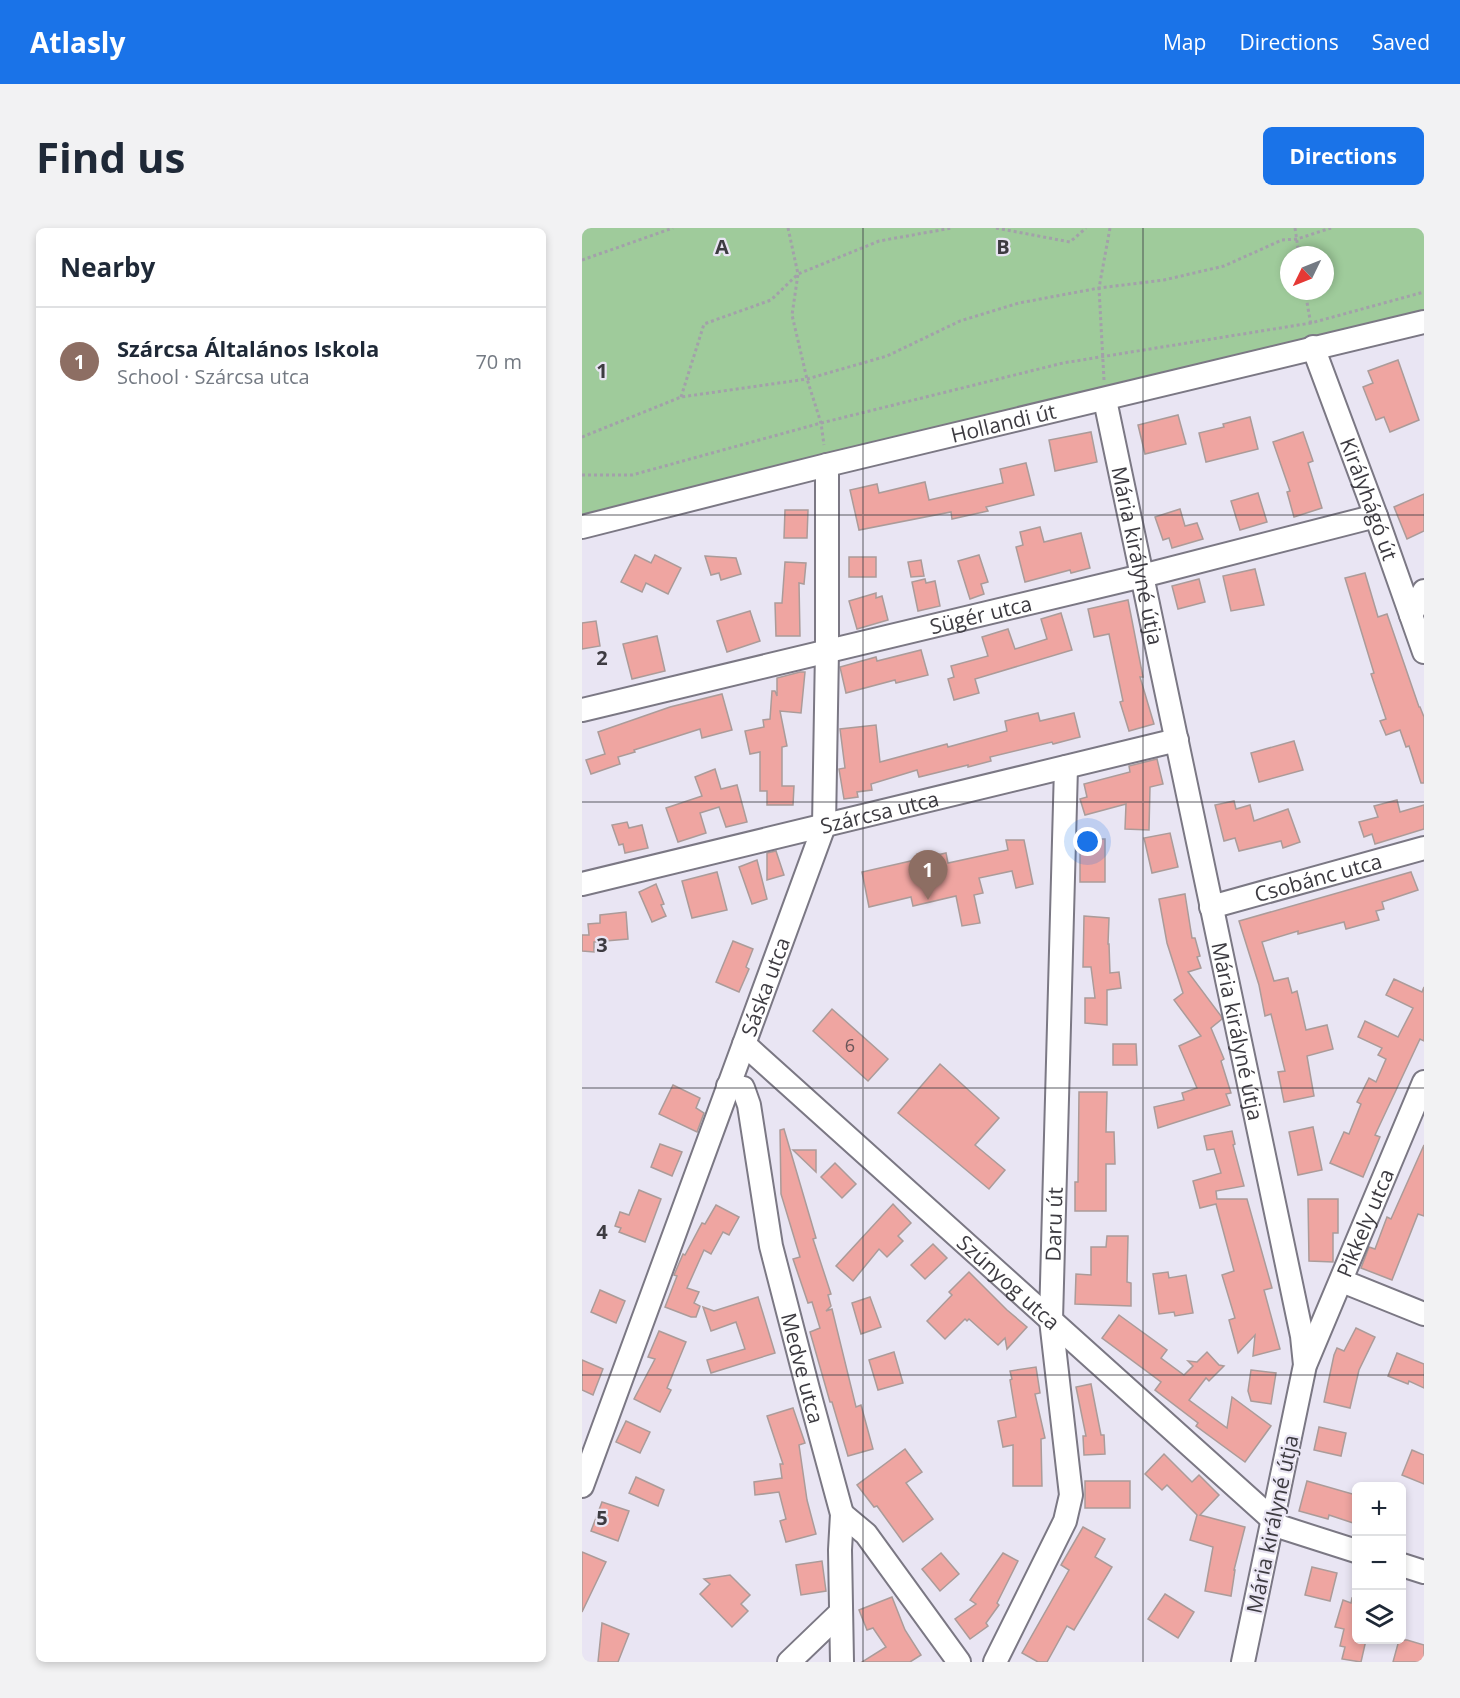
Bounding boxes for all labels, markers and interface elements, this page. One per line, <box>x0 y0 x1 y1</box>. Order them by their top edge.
text: Atlasly <box>30 23 125 61</box>
text: Map <box>1163 28 1206 56</box>
text: Directions <box>1239 28 1339 56</box>
text: Saved <box>1372 28 1430 56</box>
button: Directions <box>1263 127 1424 185</box>
text: Find us <box>36 128 185 185</box>
text: A <box>715 233 729 260</box>
text: B <box>996 233 1010 260</box>
north arrow <box>1280 246 1334 300</box>
text: Nearby <box>60 249 155 285</box>
text: Szárcsa Általános Iskola <box>117 333 379 363</box>
text: 1 <box>74 348 85 375</box>
text: 70 m <box>475 348 522 375</box>
text: 1 <box>596 357 608 384</box>
text: School · Szárcsa utca <box>117 363 310 390</box>
street label: Hollandi út <box>948 397 1059 449</box>
street label: Királyhágó út <box>1334 434 1405 564</box>
street label: Mária királyné útja <box>1105 464 1170 647</box>
street label: Sügér utca <box>927 589 1034 640</box>
text: 2 <box>596 644 608 671</box>
street label: Szárcsa utca <box>817 784 941 840</box>
your location <box>1073 827 1102 856</box>
street label: Csobánc utca <box>1251 846 1385 908</box>
pin: 1 <box>908 850 948 900</box>
text: 3 <box>596 931 608 958</box>
street label: Sáska utca <box>734 933 796 1040</box>
street label: Mária királyné útja <box>1205 939 1270 1123</box>
house number: 6 <box>845 1033 855 1057</box>
street label: Pikkely utca <box>1330 1164 1400 1281</box>
street label: Daru út <box>1039 1187 1069 1262</box>
text: 4 <box>596 1218 608 1245</box>
street label: Szúnyog utca <box>951 1228 1066 1336</box>
street label: Medve utca <box>775 1310 831 1427</box>
street label: Mária királyné útja <box>1239 1432 1305 1616</box>
map controls <box>1352 1482 1406 1644</box>
button: + <box>1352 1482 1406 1536</box>
text: 5 <box>596 1504 608 1531</box>
button: − <box>1352 1536 1406 1590</box>
button: layers <box>1352 1590 1406 1644</box>

